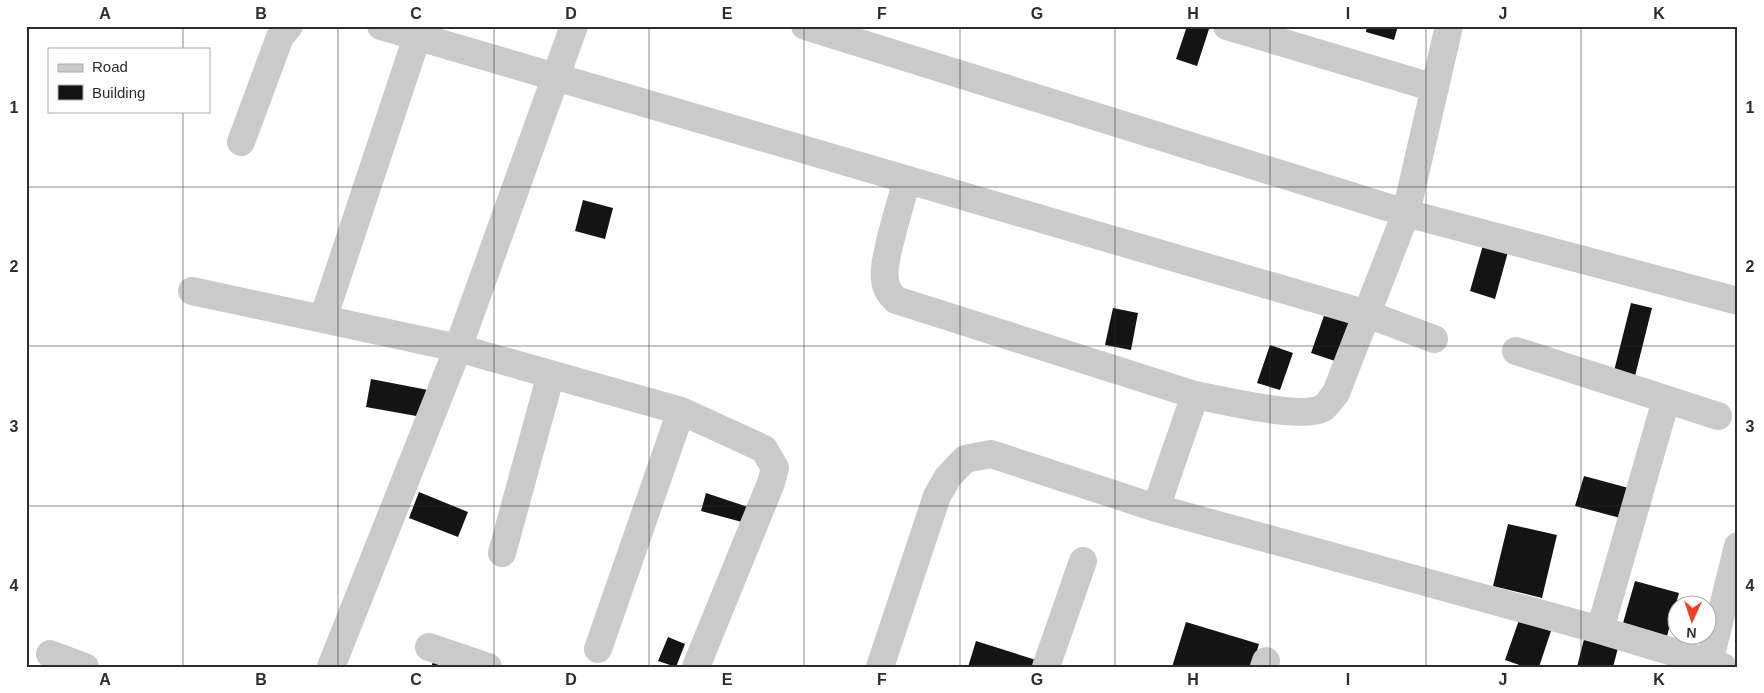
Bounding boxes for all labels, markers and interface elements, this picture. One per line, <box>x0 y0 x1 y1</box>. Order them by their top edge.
text: A <box>99 5 111 22</box>
text: B <box>255 5 267 22</box>
text: C <box>410 5 422 22</box>
text: D <box>565 5 577 22</box>
text: E <box>722 5 733 22</box>
text: F <box>877 5 887 22</box>
text: G <box>1031 5 1043 22</box>
text: H <box>1187 5 1199 22</box>
text: I <box>1346 5 1350 22</box>
text: J <box>1499 5 1507 22</box>
text: K <box>1653 5 1665 22</box>
legend <box>48 48 210 112</box>
text: Road <box>92 58 128 75</box>
text: Building <box>92 84 145 101</box>
text: 1 <box>10 99 19 116</box>
text: 1 <box>1746 99 1755 116</box>
text: 2 <box>10 258 19 275</box>
text: 2 <box>1746 258 1755 275</box>
text: 3 <box>10 418 19 435</box>
text: 3 <box>1746 418 1755 435</box>
text: 4 <box>10 577 19 594</box>
text: 4 <box>1746 577 1755 594</box>
north arrow <box>1666 596 1716 646</box>
text: N <box>1686 625 1697 641</box>
text: A <box>99 671 111 688</box>
text: B <box>255 671 267 688</box>
text: C <box>410 671 422 688</box>
text: D <box>565 671 577 688</box>
text: E <box>722 671 733 688</box>
text: F <box>877 671 887 688</box>
text: G <box>1031 671 1043 688</box>
text: H <box>1187 671 1199 688</box>
text: I <box>1346 671 1350 688</box>
text: J <box>1499 671 1507 688</box>
text: K <box>1653 671 1665 688</box>

